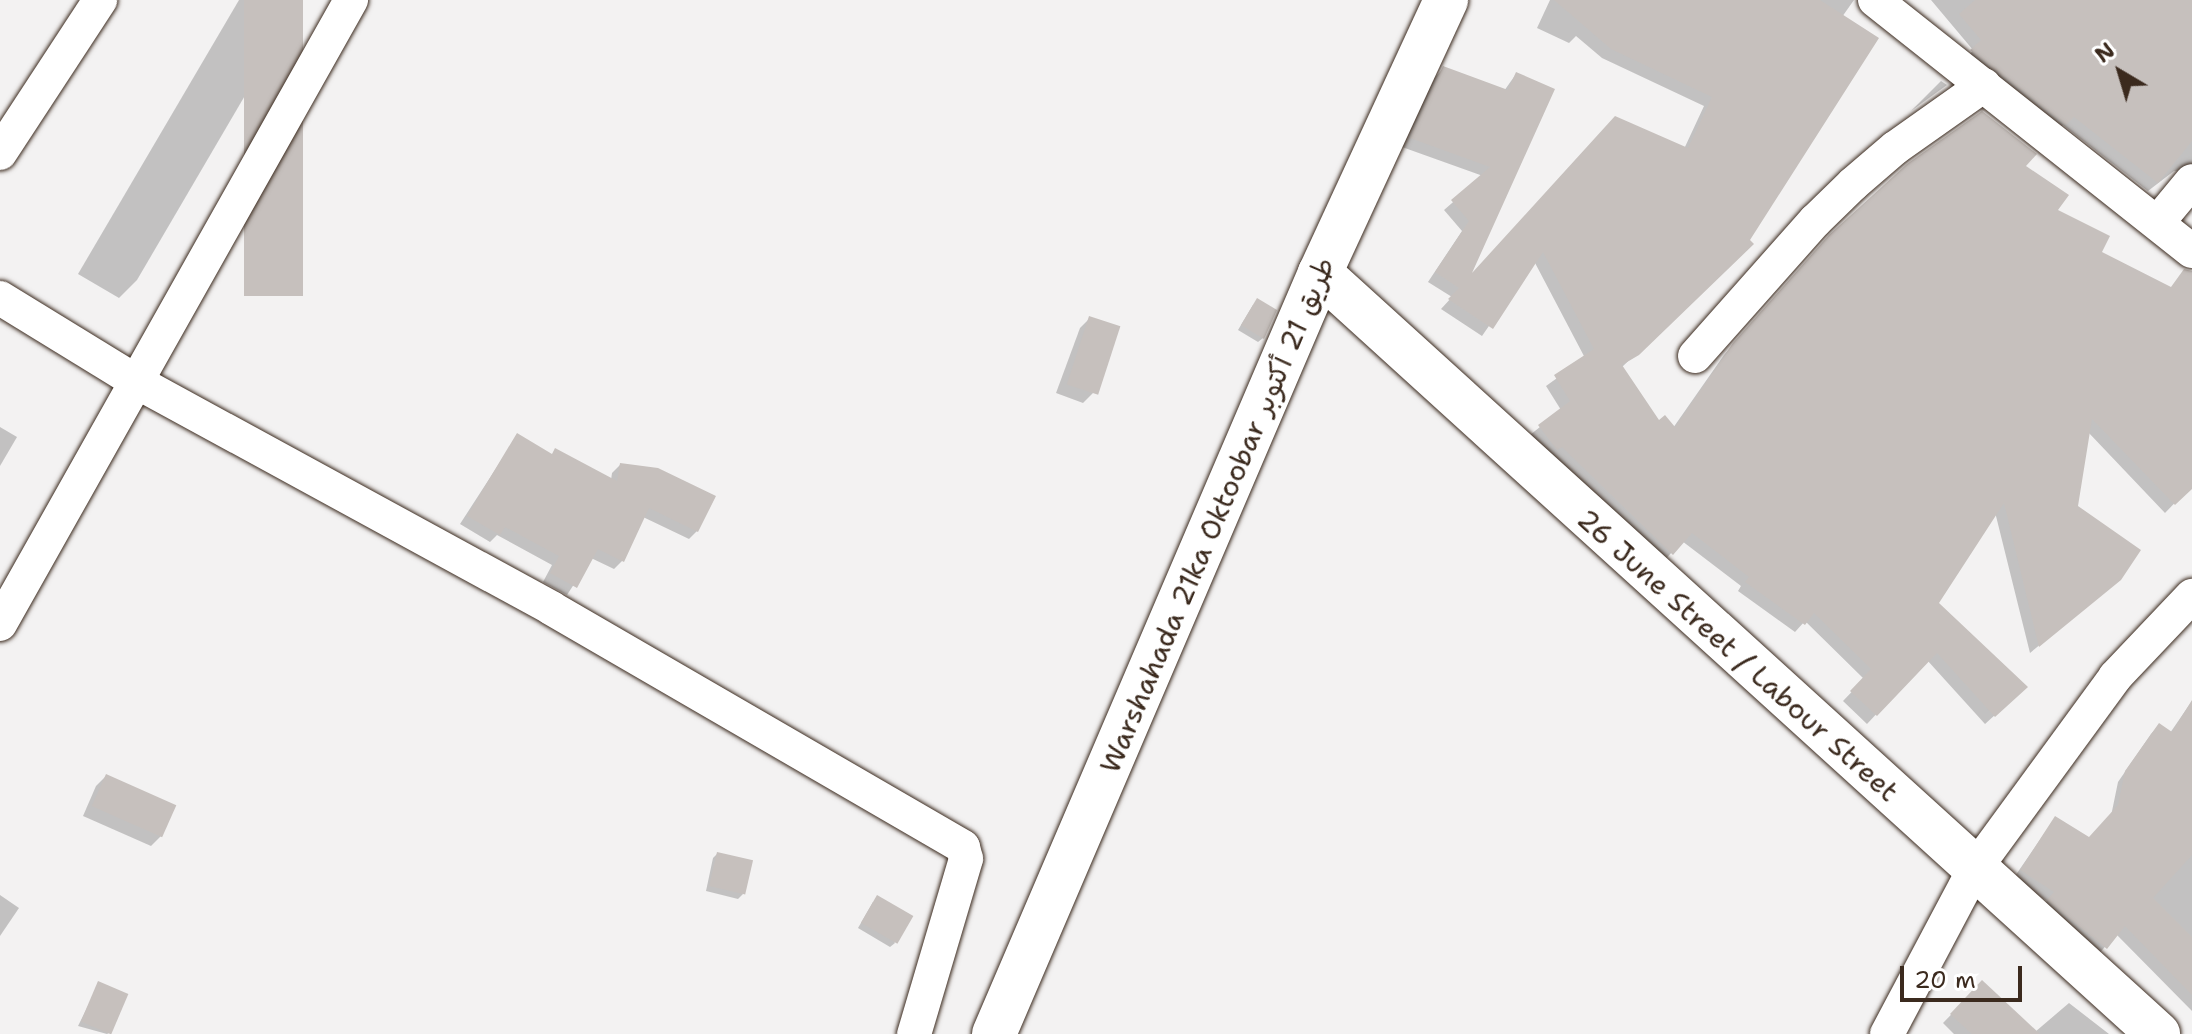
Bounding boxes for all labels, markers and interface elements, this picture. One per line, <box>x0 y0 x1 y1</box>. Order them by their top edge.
north arrow <box>2080 32 2160 112</box>
text: N <box>2089 36 2121 69</box>
street label: Warshahada 21ka Oktoobar طريق 21 أكتوبر <box>1093 252 1341 778</box>
street label: 26 June Street / Labour Street <box>1570 502 1906 808</box>
scale bar <box>1904 950 2026 1000</box>
text: 20 m <box>1914 964 1976 996</box>

